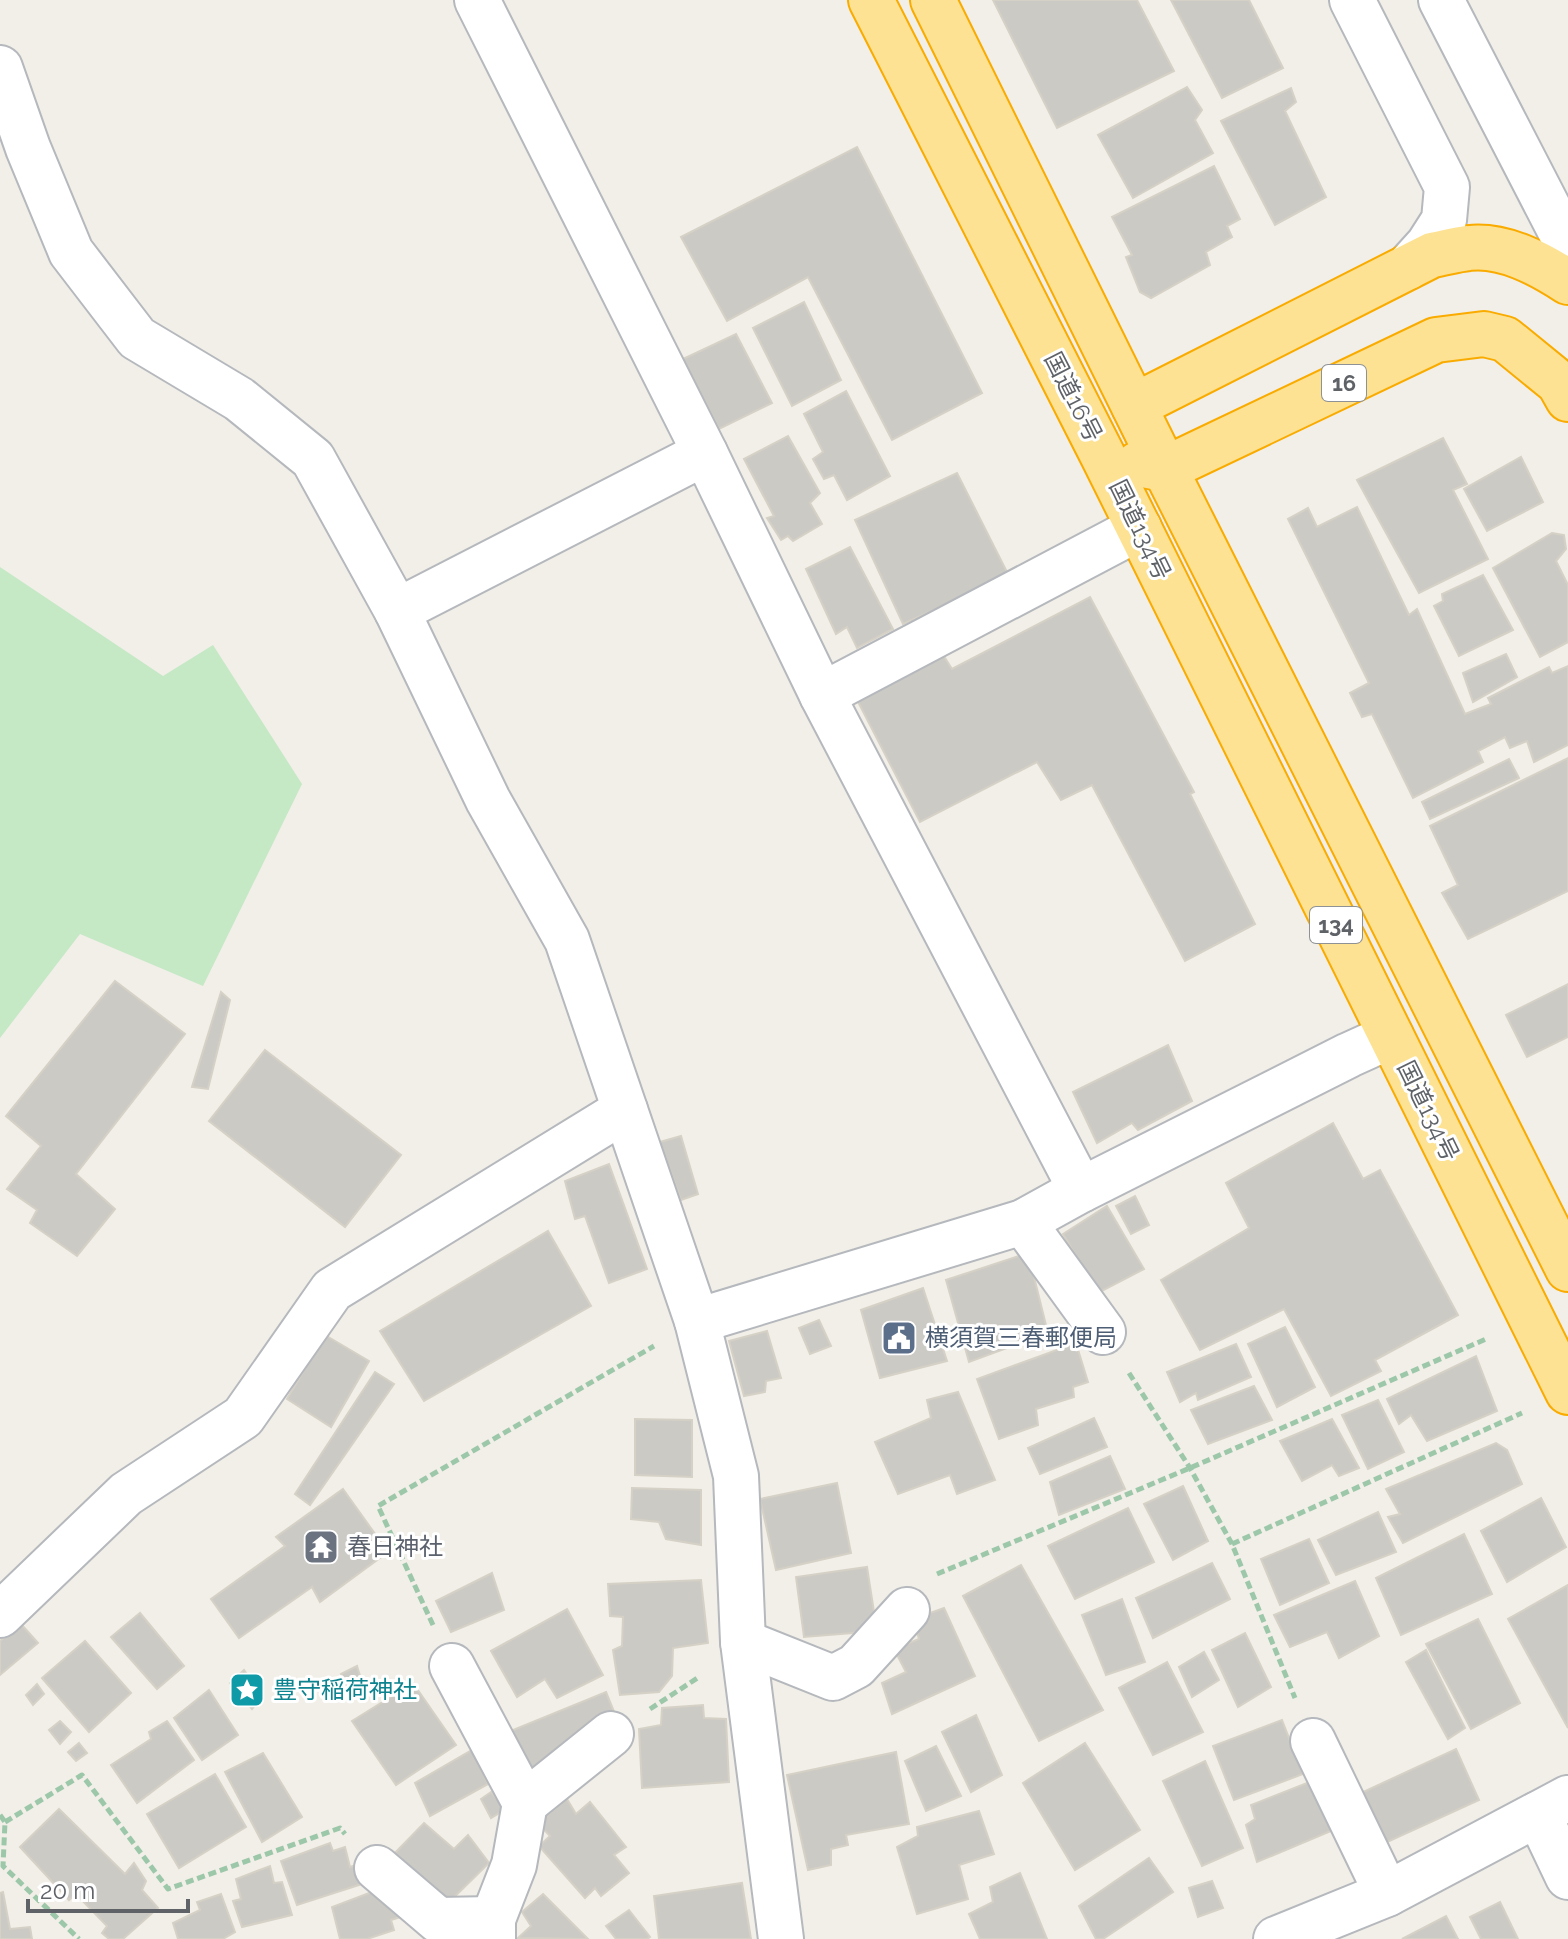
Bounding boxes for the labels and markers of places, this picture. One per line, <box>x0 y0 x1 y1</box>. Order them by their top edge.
public building icon: 横須賀三春郵便局 <box>880 1319 918 1357</box>
place label: 横須賀三春郵便局 <box>925 1323 1117 1352</box>
temple icon: 春日神社 <box>302 1528 340 1566</box>
place label: 春日神社 <box>347 1532 443 1561</box>
place icon: 豊守稲荷神社 <box>228 1671 266 1709</box>
place label: 豊守稲荷神社 <box>273 1675 417 1704</box>

